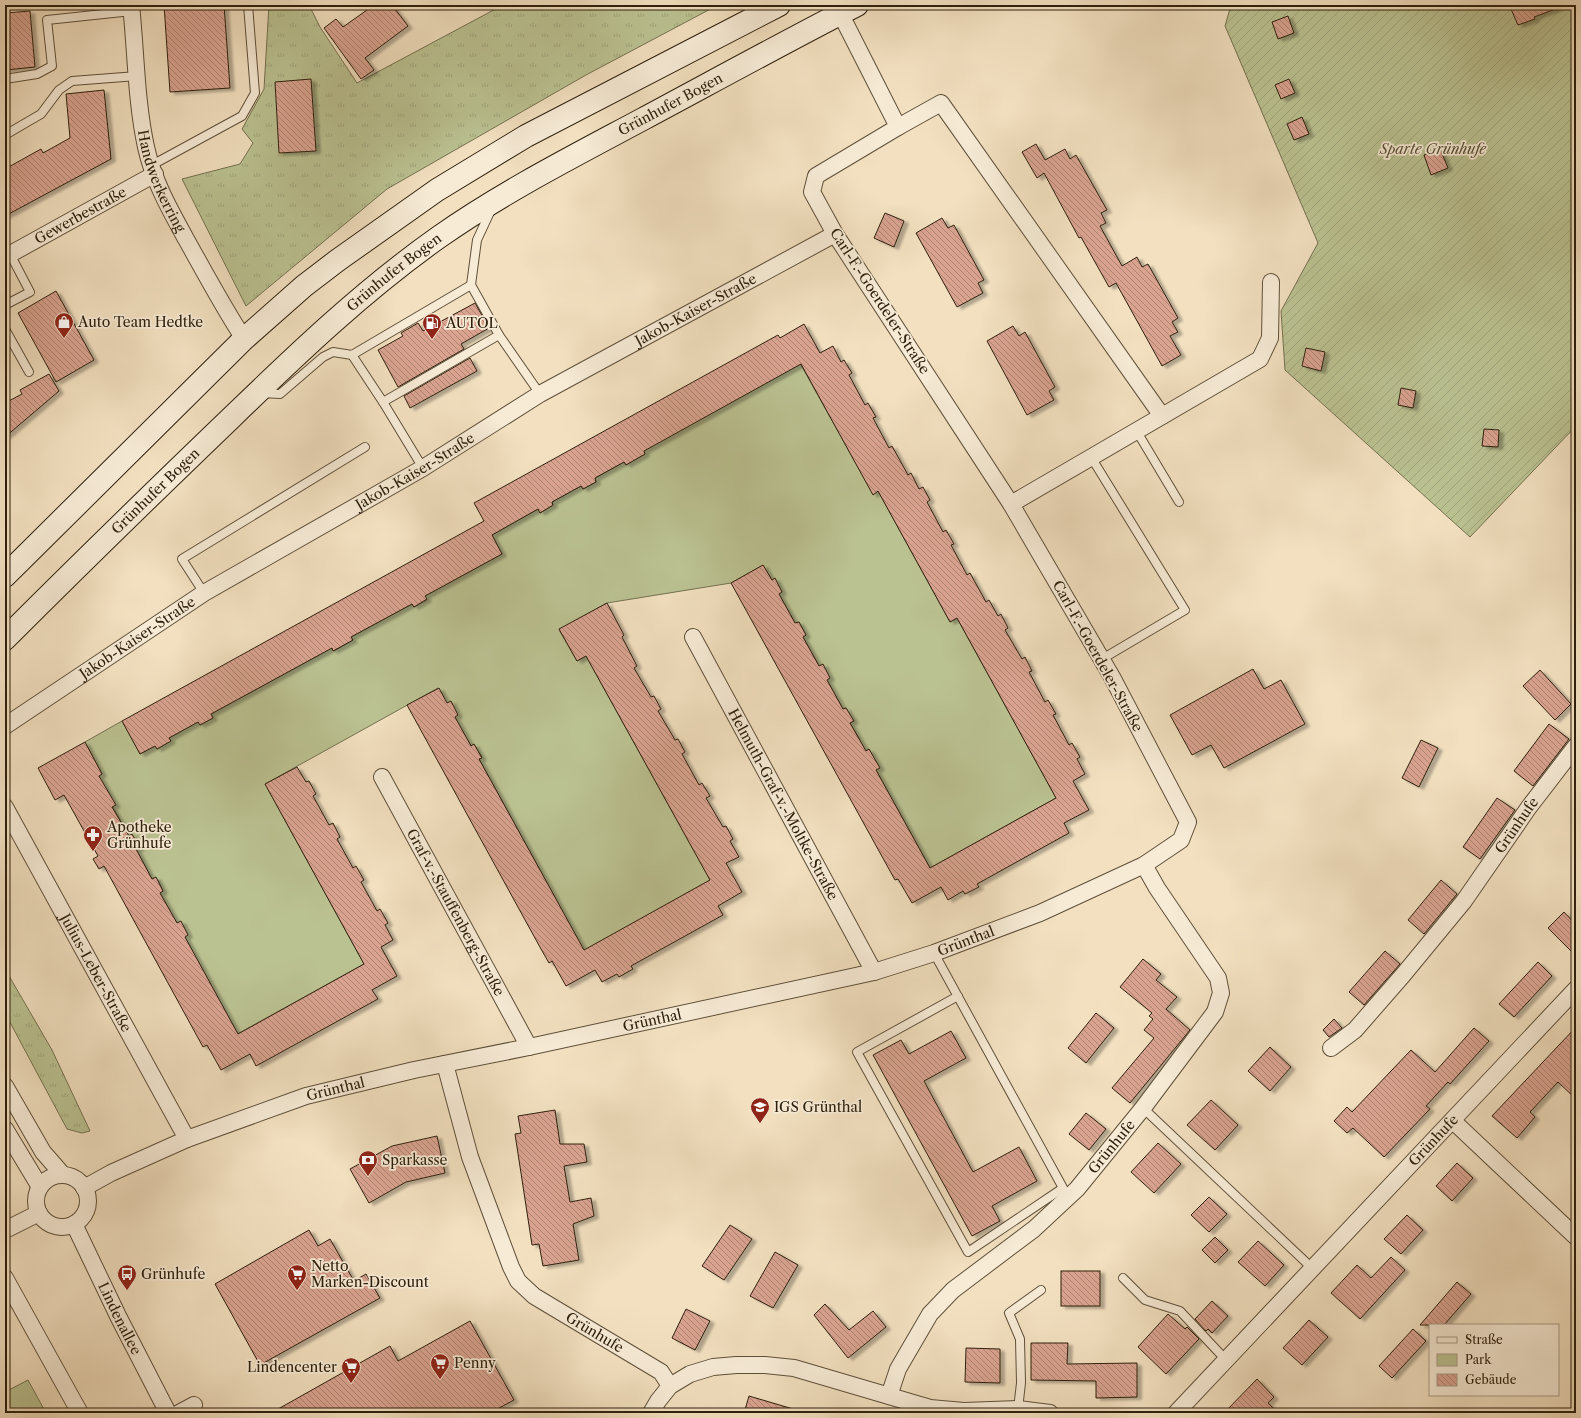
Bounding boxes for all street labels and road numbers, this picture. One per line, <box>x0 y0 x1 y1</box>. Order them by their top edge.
street label: Grünhufer Bogen <box>615 69 726 140</box>
street label: Handwerkerring <box>134 128 190 236</box>
street label: Gewerbestraße <box>31 183 129 248</box>
street label: Carl-F.-Goerdeler-Straße <box>826 225 934 377</box>
street label: Grünhufer Bogen <box>343 229 445 315</box>
street label: Jakob-Kaiser-Straße <box>630 269 760 351</box>
street label: Jakob-Kaiser-Straße <box>351 429 478 515</box>
street label: Grünhufer Bogen <box>107 444 204 538</box>
street label: Carl-F.-Goerdeler-Straße <box>1049 577 1147 735</box>
street label: Jakob-Kaiser-Straße <box>74 592 199 684</box>
street label: Helmuth-Graf-v.-Moltke-Straße <box>724 705 842 903</box>
street label: Grünhufe <box>1491 793 1542 857</box>
street label: Graf-v.-Stauffenberg-Straße <box>403 826 508 999</box>
street label: Julius-Leber-Straße <box>55 909 136 1035</box>
street label: Grünthal <box>935 922 997 960</box>
street label: Grünthal <box>621 1005 683 1035</box>
street label: Grünthal <box>304 1073 367 1105</box>
street label: Grünhufe <box>1405 1110 1462 1170</box>
street label: Grünhufe <box>1084 1116 1139 1177</box>
street label: Lindenallee <box>94 1279 145 1358</box>
street label: Grünhufe <box>562 1308 627 1357</box>

